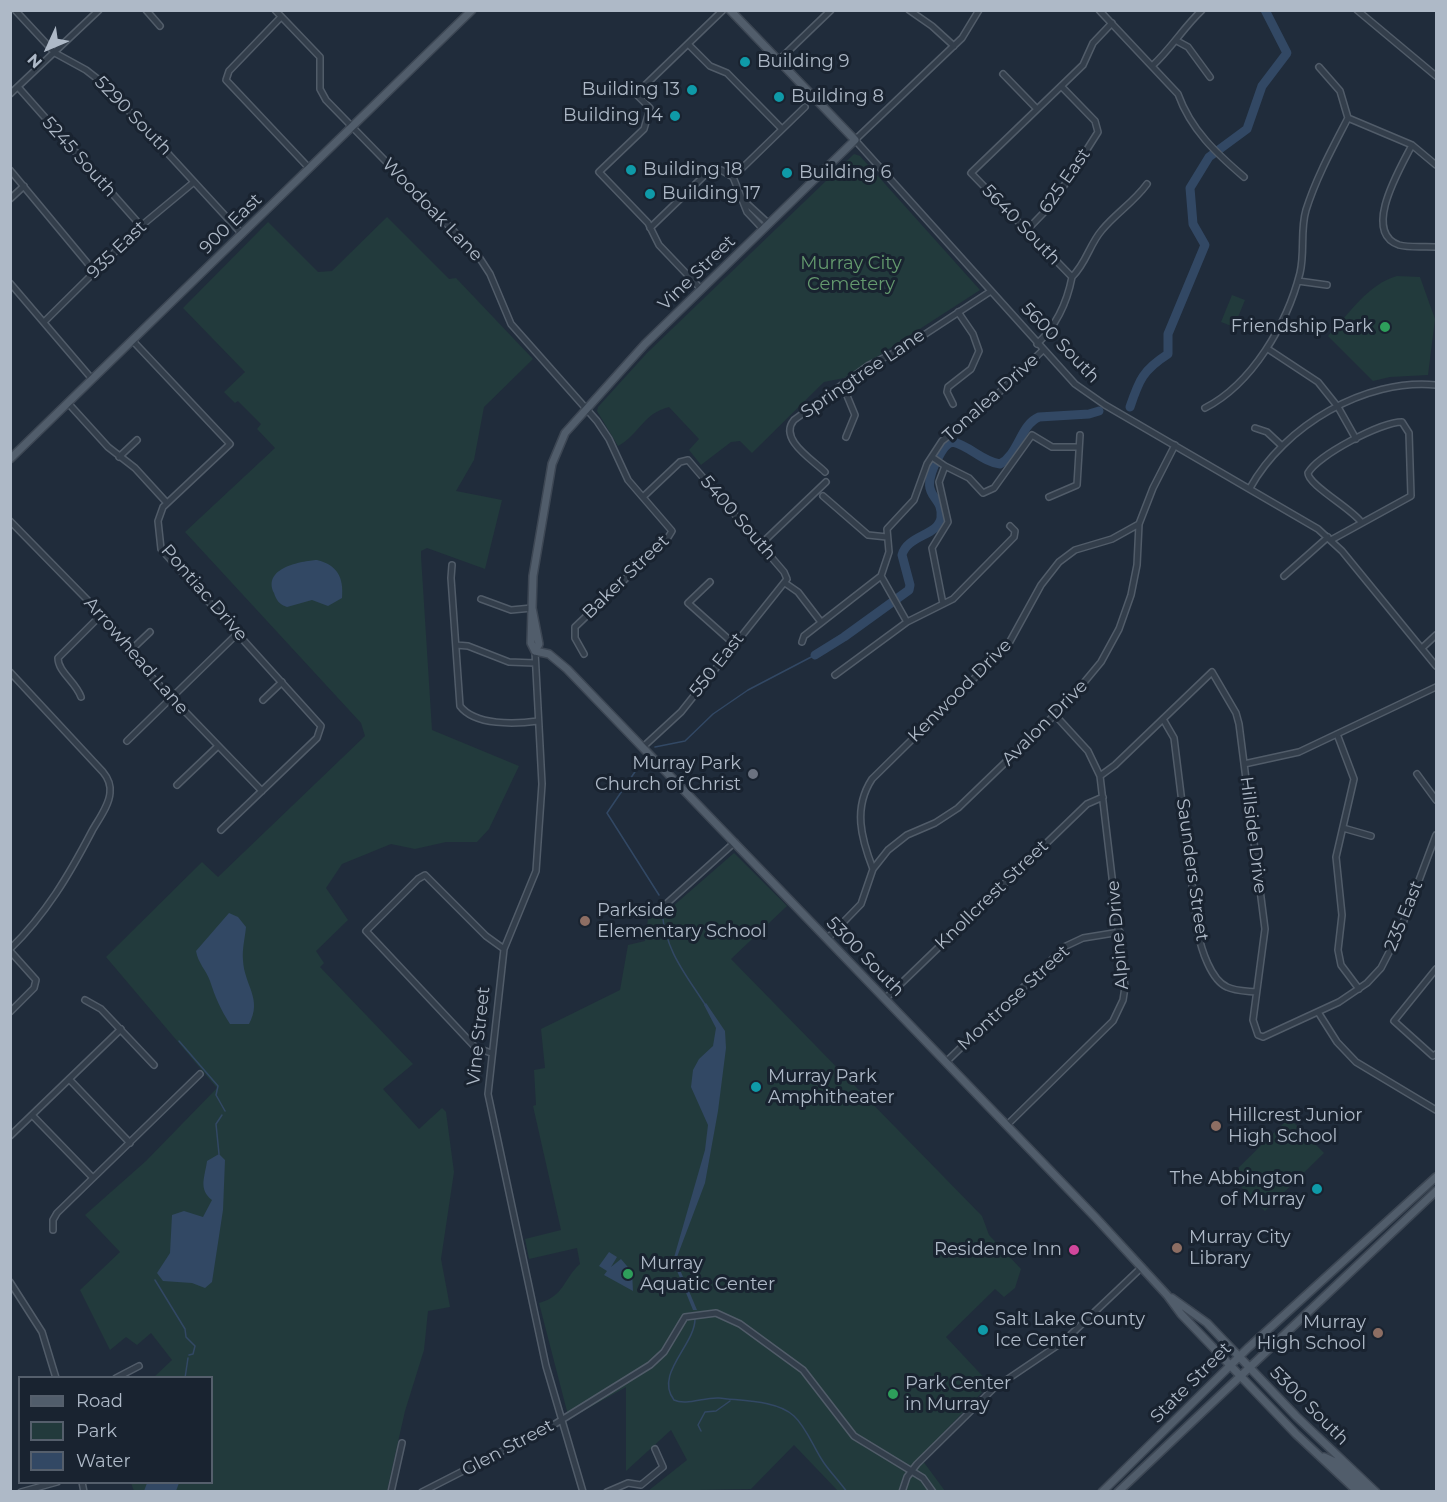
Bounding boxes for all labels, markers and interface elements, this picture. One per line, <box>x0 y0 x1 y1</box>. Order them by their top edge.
north arrow <box>18 18 78 78</box>
text: N <box>23 50 46 72</box>
place label: Building 9 <box>757 51 850 73</box>
marker: Building 9 <box>738 55 752 69</box>
street label: 5290 South <box>90 72 176 160</box>
place label: Building 13 <box>582 79 680 101</box>
marker: Building 13 <box>685 83 699 97</box>
place label: Building 8 <box>791 86 884 108</box>
marker: Building 8 <box>772 90 786 104</box>
place label: Building 14 <box>563 105 663 127</box>
marker: Building 14 <box>668 109 682 123</box>
street label: 5245 South <box>37 112 121 202</box>
street label: 625 East <box>1035 144 1095 218</box>
street label: Woodoak Lane <box>377 154 487 266</box>
place label: Building 18 <box>643 159 743 181</box>
place label: Building 6 <box>799 162 892 184</box>
marker: Building 18 <box>624 163 638 177</box>
marker: Building 6 <box>780 166 794 180</box>
street label: 5640 South <box>977 180 1065 270</box>
place label: Building 17 <box>662 183 761 205</box>
marker: Building 17 <box>643 187 657 201</box>
street label: 900 East <box>195 189 267 259</box>
street label: 935 East <box>83 216 151 284</box>
street label: Vine Street <box>654 231 740 315</box>
park label: Murray City Cemetery <box>800 253 902 296</box>
street label: 5600 South <box>1016 298 1104 388</box>
place label: Friendship Park <box>1231 316 1373 338</box>
marker: Friendship Park <box>1378 320 1392 334</box>
street label: Springtree Lane <box>797 325 929 423</box>
street label: Tonalea Drive <box>939 349 1043 447</box>
street label: 5400 South <box>696 471 780 565</box>
street label: Baker Street <box>578 530 674 624</box>
street label: Pontiac Drive <box>156 540 252 646</box>
street label: Arrowhead Lane <box>79 593 193 719</box>
street label: 550 East <box>685 629 749 701</box>
street label: Kenwood Drive <box>904 635 1016 747</box>
street label: Avalon Drive <box>998 676 1092 770</box>
place label: Murray Park Church of Christ <box>595 753 741 795</box>
marker: Murray Park Church of Christ <box>746 767 760 781</box>
street label: Hillside Drive <box>1235 775 1271 895</box>
street label: Saunders Street <box>1171 797 1213 943</box>
street label: Knollcrest Street <box>931 835 1053 955</box>
street label: 235 East <box>1380 878 1428 954</box>
street label: Alpine Drive <box>1102 879 1134 991</box>
place label: Parkside Elementary School <box>597 900 767 942</box>
street label: 5300 South <box>822 913 908 1001</box>
marker: Parkside Elementary School <box>578 914 592 928</box>
street label: Montrose Street <box>954 941 1074 1055</box>
street label: Vine Street <box>463 986 495 1086</box>
place label: Murray Park Amphitheater <box>768 1066 895 1108</box>
marker: Murray Park Amphitheater <box>749 1080 763 1094</box>
place label: Hillcrest Junior High School <box>1228 1105 1363 1148</box>
marker: Hillcrest Junior High School <box>1209 1119 1223 1133</box>
place label: The Abbington of Murray <box>1170 1168 1305 1210</box>
marker: The Abbington of Murray <box>1310 1182 1324 1196</box>
place label: Murray City Library <box>1189 1227 1290 1270</box>
place label: Residence Inn <box>934 1239 1062 1261</box>
marker: Murray City Library <box>1170 1241 1184 1255</box>
marker: Residence Inn <box>1067 1243 1081 1257</box>
place label: Murray Aquatic Center <box>640 1253 775 1296</box>
marker: Murray Aquatic Center <box>621 1267 635 1281</box>
place label: Salt Lake County Ice Center <box>995 1309 1145 1352</box>
place label: Murray High School <box>1257 1312 1366 1354</box>
marker: Salt Lake County Ice Center <box>976 1323 990 1337</box>
marker: Murray High School <box>1371 1326 1385 1340</box>
street label: State Street <box>1146 1338 1236 1428</box>
street label: 5300 South <box>1265 1362 1353 1450</box>
place label: Park Center in Murray <box>905 1373 1011 1416</box>
legend <box>18 1376 213 1484</box>
marker: Park Center in Murray <box>886 1387 900 1401</box>
text: Road <box>76 1390 123 1412</box>
street label: Glen Street <box>458 1415 558 1481</box>
text: Park <box>76 1420 117 1442</box>
text: Water <box>76 1450 131 1472</box>

